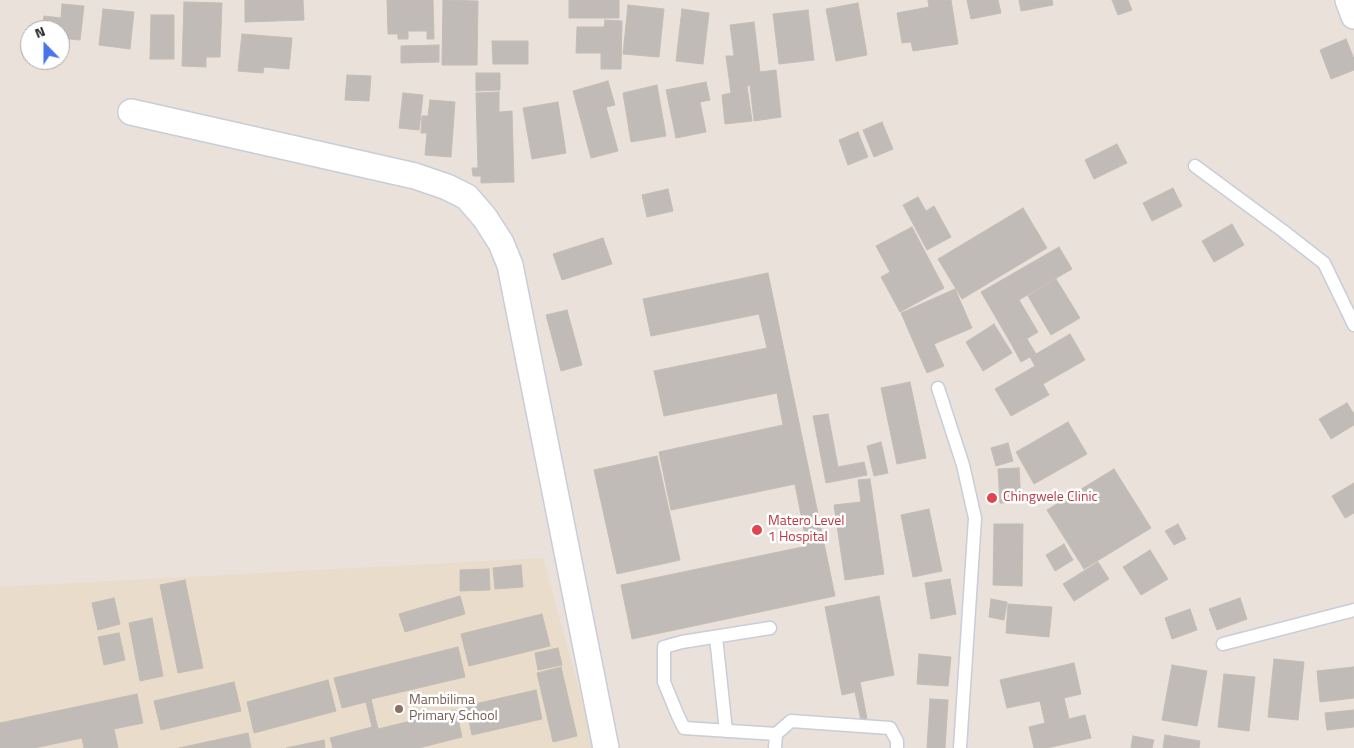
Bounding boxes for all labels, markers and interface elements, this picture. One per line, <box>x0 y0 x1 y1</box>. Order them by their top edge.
north arrow <box>20 20 70 70</box>
text: N <box>31 20 48 43</box>
place label: Chingwele Clinic <box>1003 490 1098 506</box>
marker: Chingwele Clinic <box>985 491 999 505</box>
place label: Matero Level 1 Hospital <box>768 514 844 546</box>
marker: Matero Level 1 Hospital <box>750 523 764 537</box>
place label: Mambilima Primary School <box>409 693 498 726</box>
marker: Mambilima Primary School <box>393 703 405 715</box>

